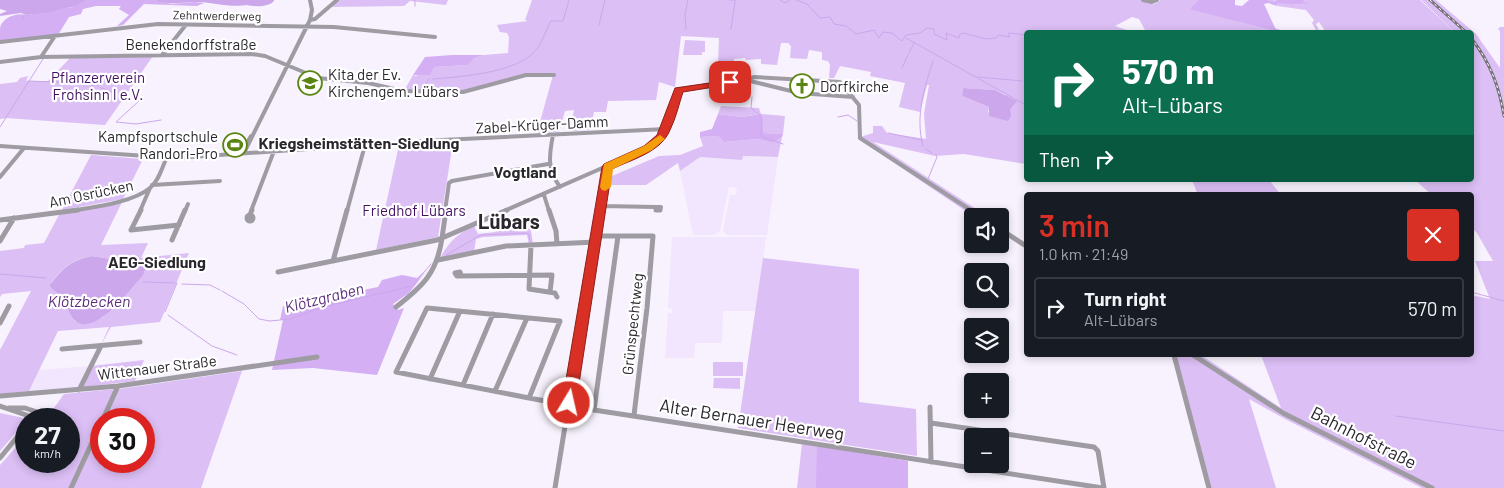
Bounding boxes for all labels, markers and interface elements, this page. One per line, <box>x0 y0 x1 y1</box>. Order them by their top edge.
street label: Zehntwerderweg <box>173 7 261 23</box>
street label: Benekendorffstraße <box>125 35 257 53</box>
text: 570 m <box>1122 49 1214 91</box>
icon: right <box>1039 50 1104 115</box>
pin <box>709 61 751 103</box>
place label: Kita der Ev. Kirchengem. Lübars <box>328 65 459 100</box>
park label: Pflanzerverein Frohsinn I e.V. <box>51 68 145 103</box>
icon: arrive <box>716 68 744 96</box>
school or university icon: Kita der Ev. Kirchengem. Lübars <box>297 70 323 96</box>
church icon: Dorfkirche <box>789 73 815 99</box>
place label: Dorfkirche <box>820 77 889 95</box>
text: Alt-Lübars <box>1122 91 1223 117</box>
street label: Zabel-Krüger-Damm <box>475 112 609 136</box>
place label: Kampfsportschule Randori-Pro <box>98 127 218 162</box>
sports icon: Kampfsportschule Randori-Pro <box>222 132 248 158</box>
district label: Kriegsheimstätten-Siedlung <box>259 133 460 152</box>
icon: right <box>1090 145 1118 173</box>
text: Then <box>1039 148 1080 171</box>
district label: Vogtland <box>494 162 556 181</box>
street label: Am Osrücken <box>47 175 135 211</box>
park label: Friedhof Lübars <box>362 201 466 219</box>
text: 3 min <box>1039 207 1110 243</box>
map controls <box>964 208 1009 473</box>
button: sound <box>964 208 1009 253</box>
district label: Lübars <box>478 209 540 233</box>
button: close <box>1407 209 1459 261</box>
text: 1.0 km · 21:49 <box>1039 244 1128 263</box>
district label: AEG-Siedlung <box>108 252 206 271</box>
button: search <box>964 263 1009 308</box>
street label: Grünspechtweg <box>618 272 646 376</box>
water label: Klötzgraben <box>282 278 366 316</box>
text: Turn right <box>1084 287 1166 310</box>
water label: Klötzbecken <box>48 291 130 310</box>
icon: right <box>1041 294 1069 322</box>
text: 570 m <box>1408 297 1457 320</box>
text: Alt-Lübars <box>1084 310 1157 329</box>
button: layers <box>964 318 1009 363</box>
street label: Wittenauer Straße <box>97 351 217 383</box>
button: + <box>964 373 1009 418</box>
position arrow <box>542 376 594 428</box>
street label: Alter Bernauer Heerweg <box>658 394 846 444</box>
street label: Bahnhofstraße <box>1307 401 1421 473</box>
speed limit sign: 30 <box>90 408 155 473</box>
text: 27 <box>34 419 61 449</box>
button: − <box>964 428 1009 473</box>
text: km/h <box>34 446 61 460</box>

